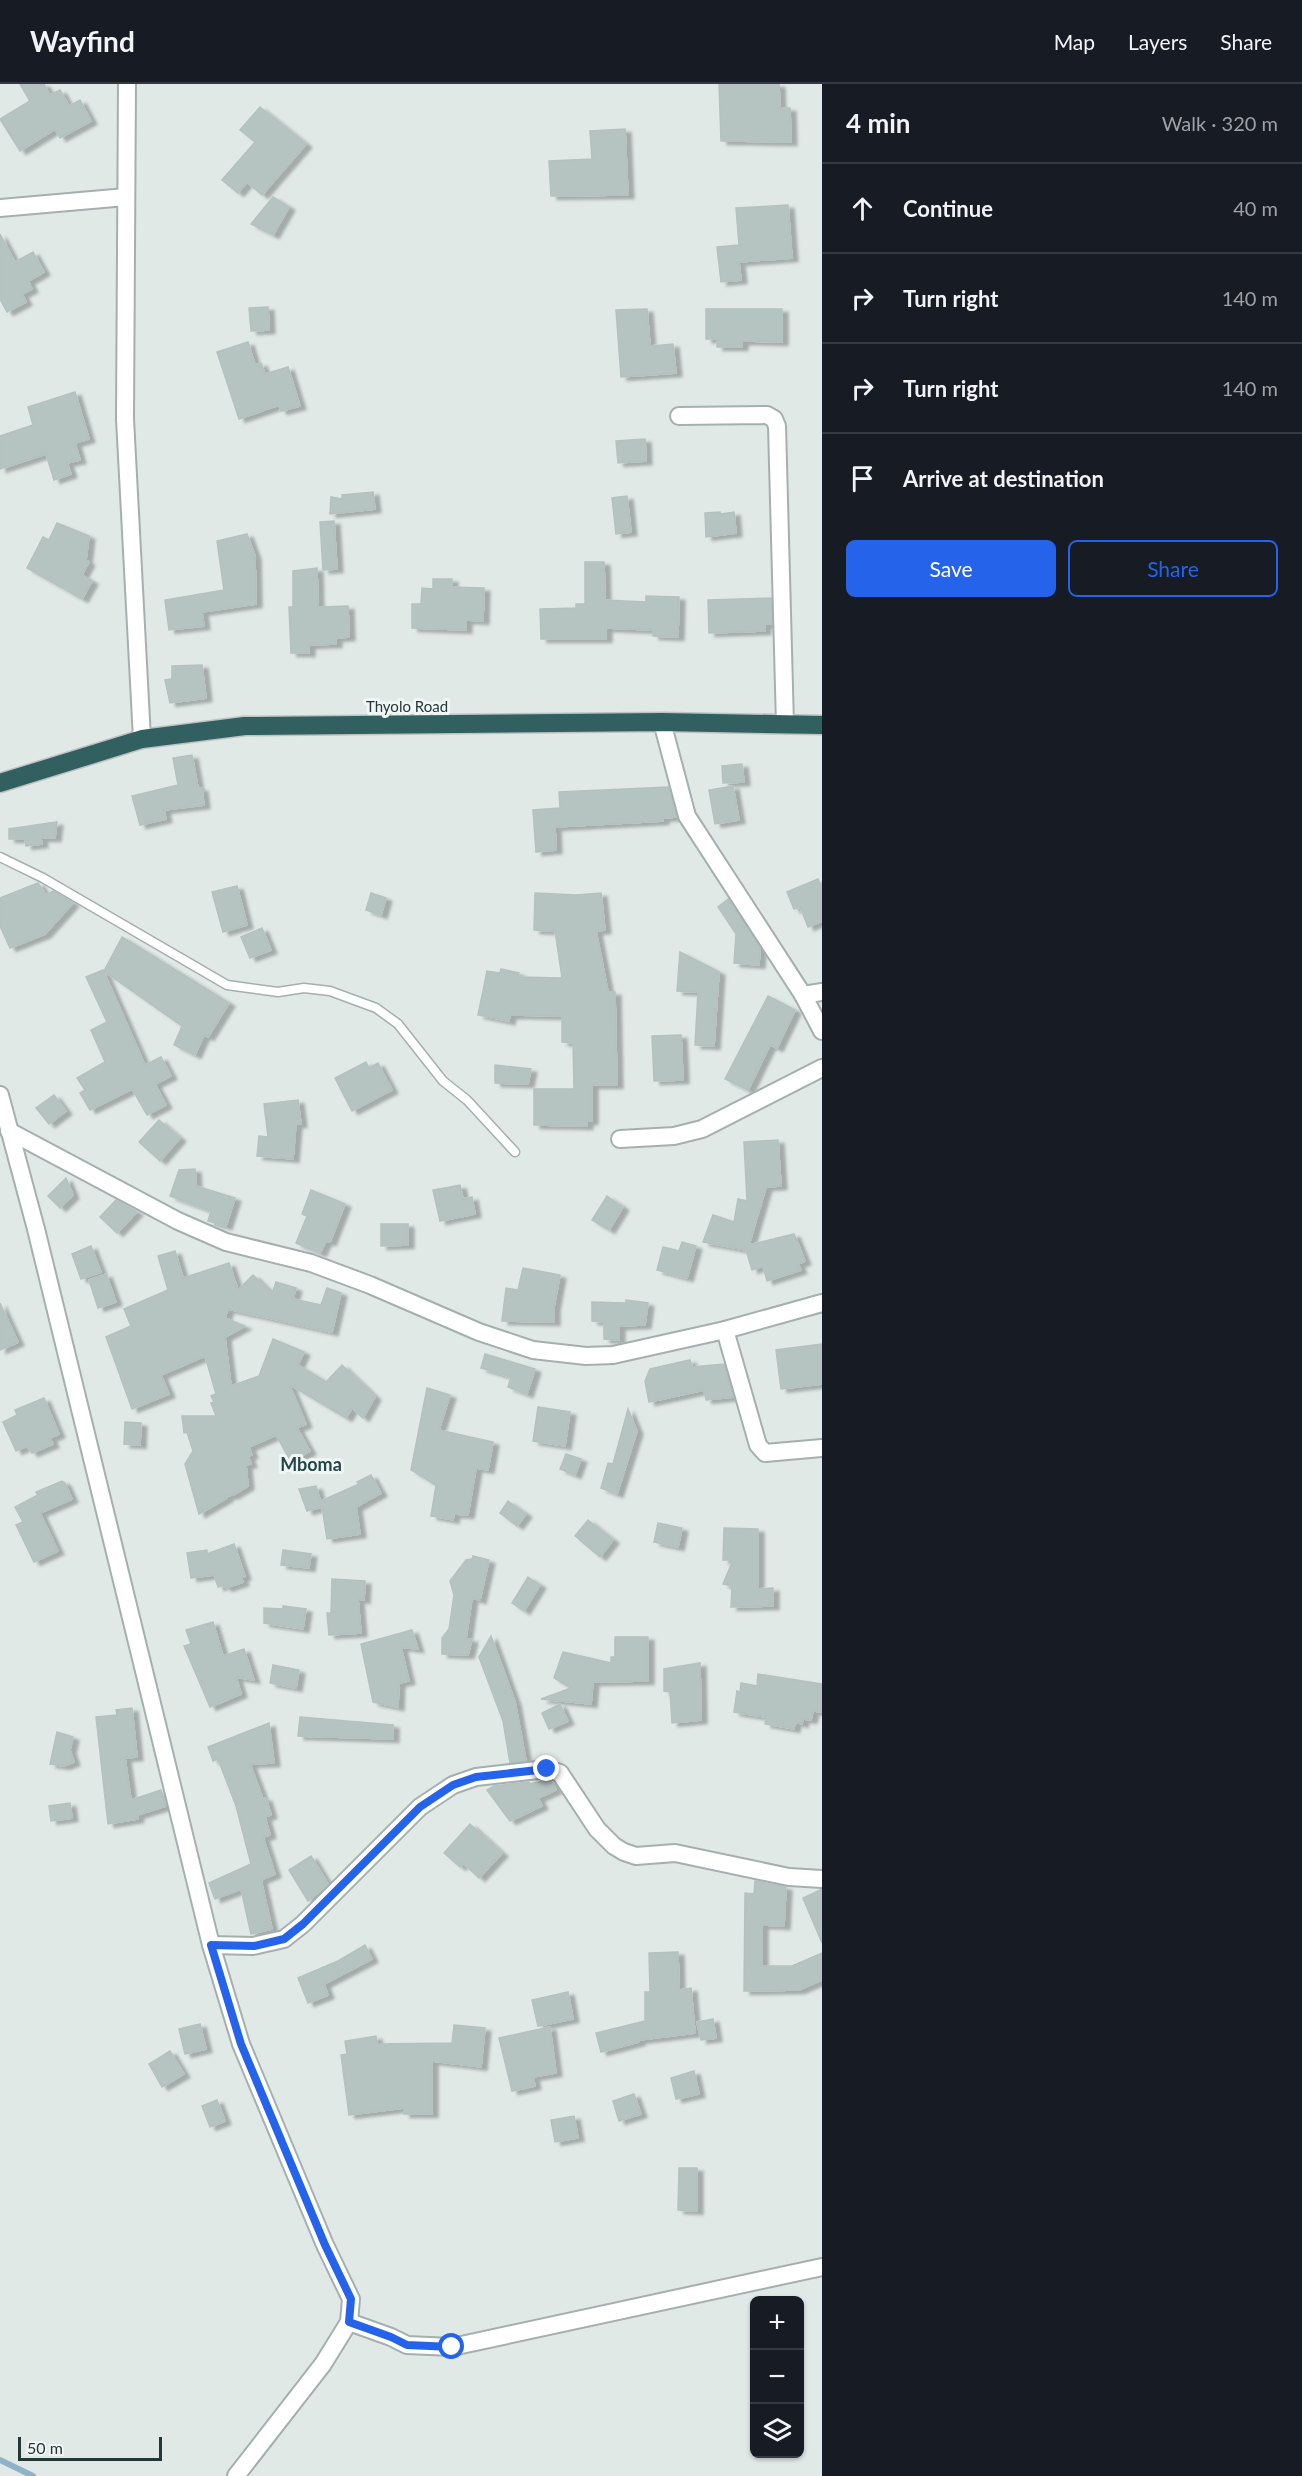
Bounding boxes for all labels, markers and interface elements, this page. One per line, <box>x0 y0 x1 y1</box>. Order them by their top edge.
text: Wayfind <box>30 24 135 58</box>
text: Map <box>1054 29 1095 54</box>
text: Layers <box>1128 29 1187 54</box>
text: Share <box>1220 29 1272 54</box>
text: 4 min <box>846 107 910 139</box>
text: Walk · 320 m <box>1162 111 1278 135</box>
icon: ahead <box>846 192 879 225</box>
text: Continue <box>903 195 993 222</box>
text: 40 m <box>1233 196 1278 220</box>
icon: right <box>846 282 879 315</box>
text: Turn right <box>903 285 998 312</box>
text: 140 m <box>1222 286 1278 310</box>
icon: right <box>846 372 879 405</box>
text: Turn right <box>903 375 998 402</box>
text: 140 m <box>1222 376 1278 400</box>
icon: arrive <box>846 462 879 495</box>
text: Arrive at destination <box>903 465 1104 492</box>
button: Save <box>846 540 1056 597</box>
button: Share <box>1068 540 1278 597</box>
street label: Thyolo Road <box>366 697 448 715</box>
district label: Mboma <box>280 1453 342 1475</box>
route end <box>533 1755 559 1781</box>
map controls <box>750 2296 804 2458</box>
button: + <box>750 2296 804 2350</box>
route start <box>438 2333 464 2359</box>
button: − <box>750 2350 804 2404</box>
button: layers <box>750 2404 804 2458</box>
scale bar <box>18 2434 162 2462</box>
text: 50 m <box>27 2438 63 2457</box>

